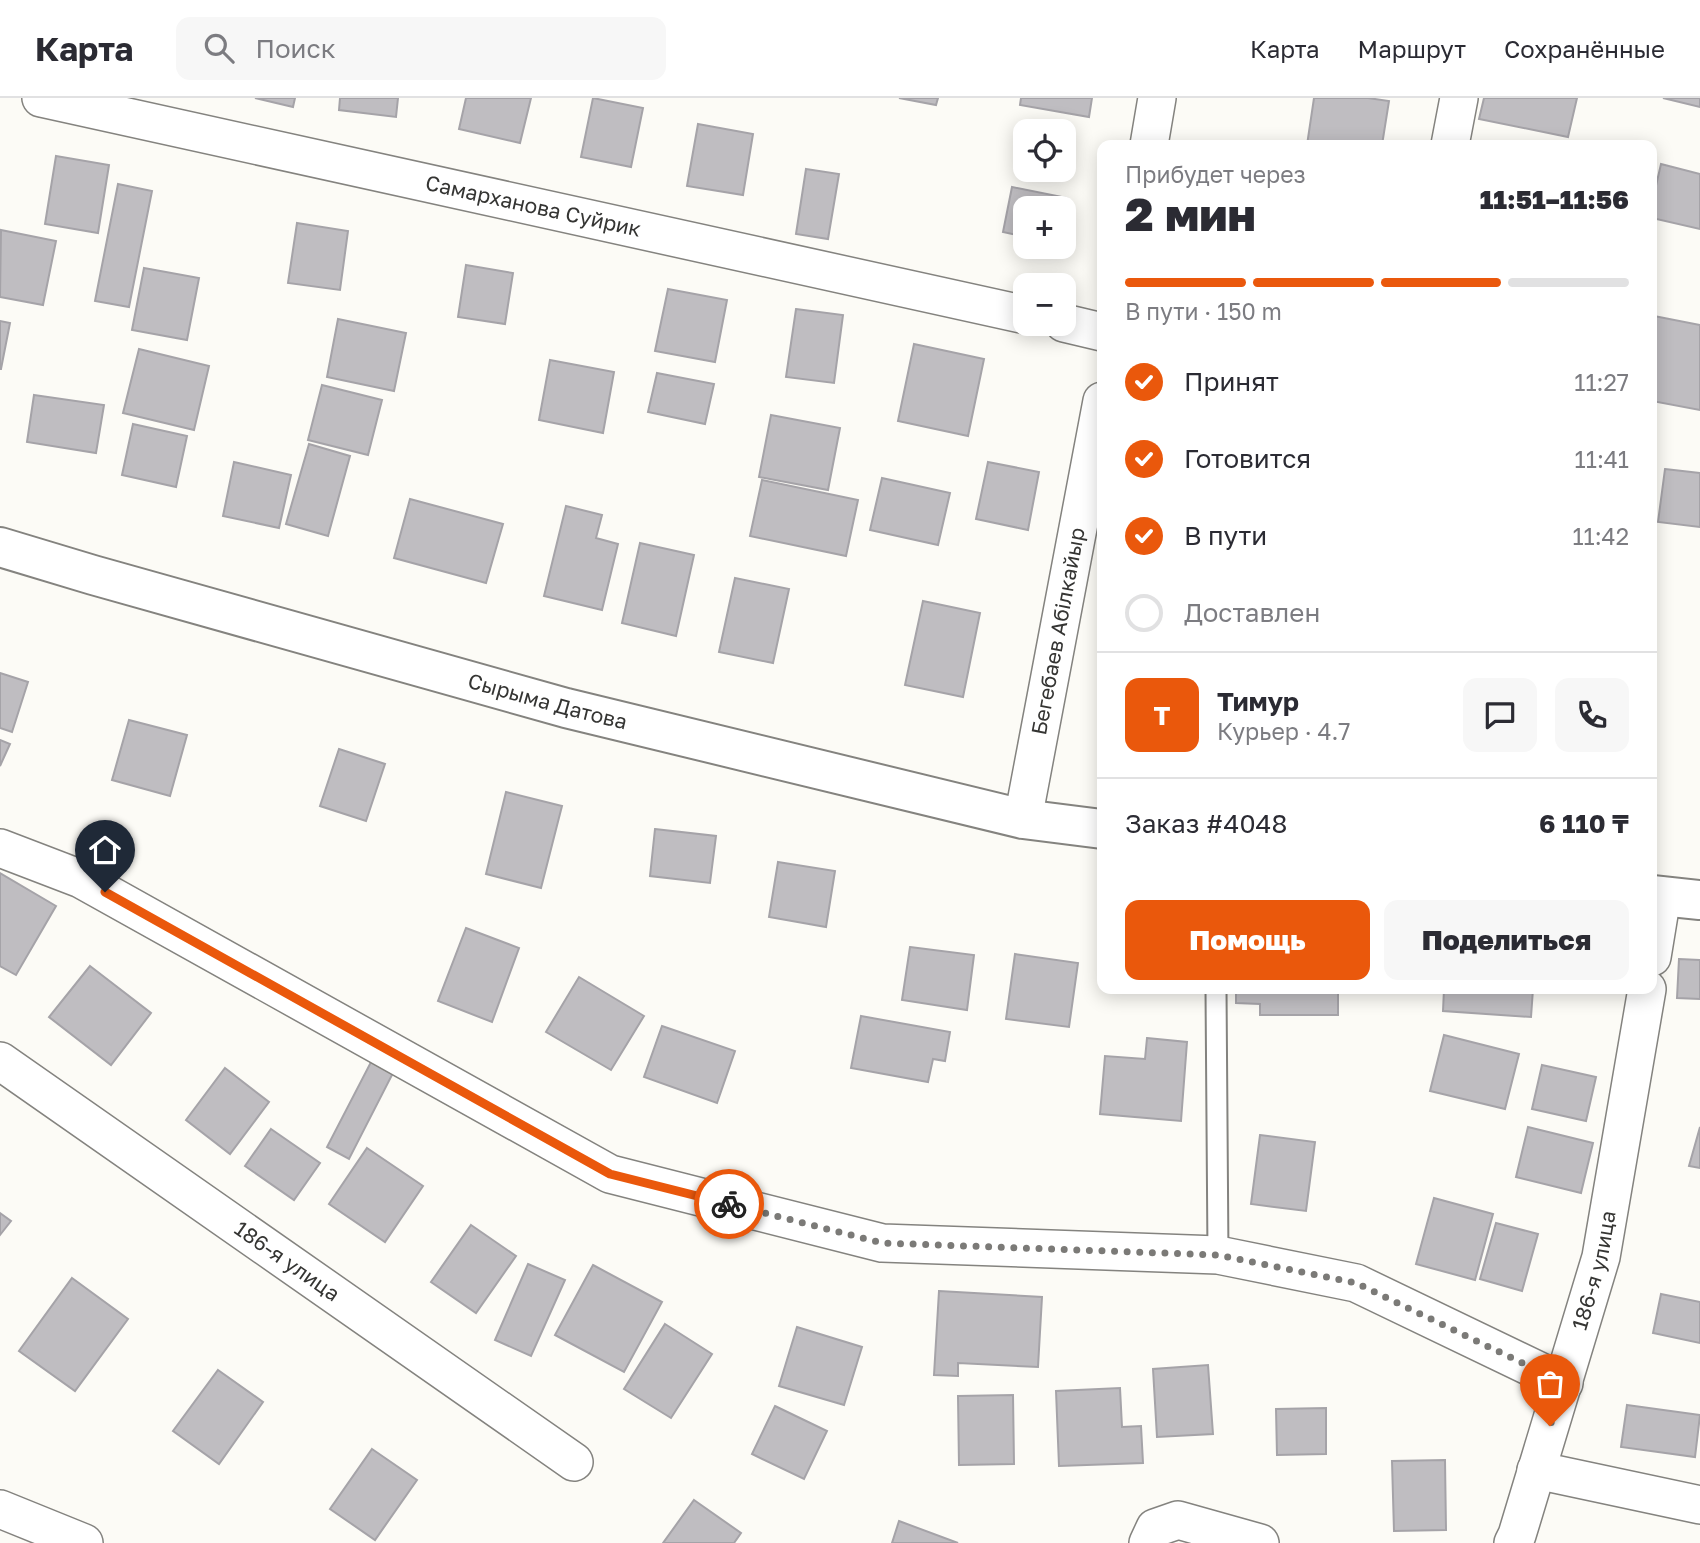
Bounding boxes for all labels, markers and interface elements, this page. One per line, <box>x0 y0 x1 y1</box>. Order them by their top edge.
search box <box>176 17 666 80</box>
text: Карта <box>35 29 134 68</box>
icon: search <box>200 29 238 67</box>
text: Поиск <box>256 33 336 64</box>
text: Карта <box>1250 34 1320 63</box>
text: Маршрут <box>1358 34 1466 63</box>
text: Сохранённые <box>1504 34 1665 63</box>
map controls <box>1013 119 1076 336</box>
button: locate <box>1013 119 1076 182</box>
text: Прибудет через <box>1125 160 1306 188</box>
street label: Самарханова Суйрик <box>423 169 644 242</box>
text: 11:51–11:56 <box>1480 184 1629 215</box>
text: 2 мин <box>1125 186 1256 241</box>
button: + <box>1013 196 1076 259</box>
button: − <box>1013 273 1076 336</box>
text: В пути · 150 m <box>1125 297 1282 325</box>
icon: check <box>1125 363 1163 401</box>
text: Принят <box>1184 366 1279 397</box>
text: 11:27 <box>1574 368 1629 396</box>
icon: check <box>1125 440 1163 478</box>
text: Готовится <box>1184 443 1311 474</box>
text: 11:41 <box>1575 445 1629 473</box>
icon: check <box>1125 517 1163 555</box>
text: В пути <box>1184 520 1267 551</box>
text: 11:42 <box>1572 522 1629 550</box>
street label: Бегебаев Абілкайыр <box>1025 525 1090 737</box>
text: Доставлен <box>1184 597 1320 628</box>
street label: Сырыма Датова <box>465 667 630 734</box>
button: chat <box>1463 678 1537 752</box>
button: phone <box>1555 678 1629 752</box>
text: Тимур <box>1217 686 1299 717</box>
text: Т <box>1154 700 1170 731</box>
text: Курьер · 4.7 <box>1217 717 1351 745</box>
text: Заказ #4048 <box>1125 808 1287 839</box>
text: 6 110 ₸ <box>1539 808 1629 839</box>
pin <box>75 820 135 892</box>
icon: home <box>86 831 124 869</box>
button: Помощь <box>1125 900 1370 980</box>
button: Поделиться <box>1384 900 1629 980</box>
courier <box>694 1169 764 1239</box>
icon: bike <box>710 1185 748 1223</box>
street label: 186-я улица <box>1566 1208 1621 1333</box>
street label: 186-я улица <box>230 1215 345 1306</box>
pin <box>1520 1354 1580 1426</box>
icon: bag <box>1531 1365 1569 1403</box>

